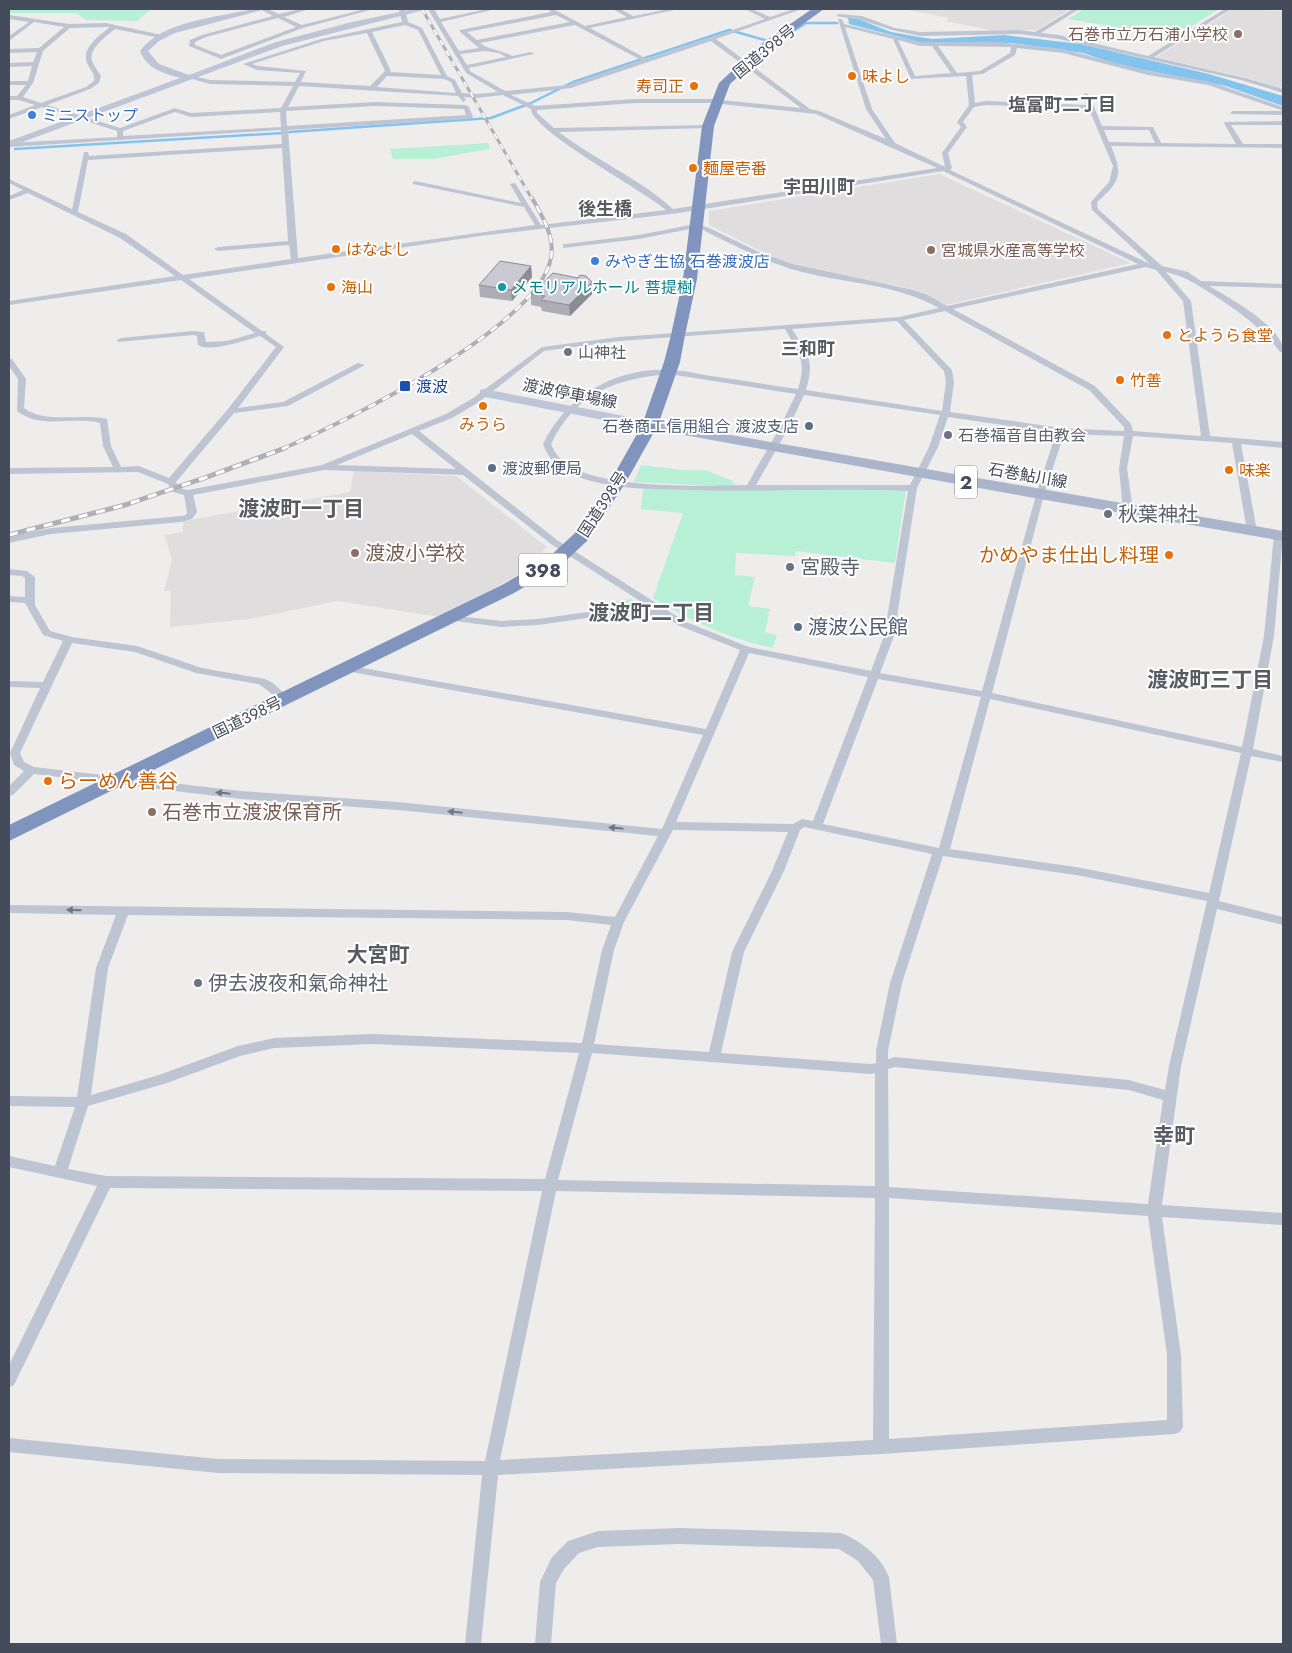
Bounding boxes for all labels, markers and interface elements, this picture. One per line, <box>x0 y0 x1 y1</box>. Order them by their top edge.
street label: 国道398号 <box>728 19 801 84</box>
place label: 石巻市立万石浦小学校 <box>1068 23 1228 46</box>
marker: 石巻市立万石浦小学校 <box>1232 28 1244 40</box>
place label: 味よし <box>862 65 910 88</box>
marker: 味よし <box>846 70 858 82</box>
place label: 寿司正 <box>636 75 684 98</box>
marker: 寿司正 <box>688 80 700 92</box>
district label: 塩富町二丁目 <box>1008 92 1116 118</box>
place label: ミニストップ <box>42 104 138 127</box>
marker: ミニストップ <box>26 109 38 121</box>
place label: 麺屋壱番 <box>703 157 767 180</box>
marker: 麺屋壱番 <box>687 162 699 174</box>
district label: 宇田川町 <box>783 174 855 200</box>
district label: 後生橋 <box>578 196 632 222</box>
place label: はなよし <box>346 238 410 261</box>
place label: 宮城県水産高等学校 <box>941 239 1085 262</box>
marker: はなよし <box>330 243 342 255</box>
marker: 宮城県水産高等学校 <box>925 244 937 256</box>
place label: みやぎ生協 石巻渡波店 <box>605 250 770 273</box>
marker: みやぎ生協 石巻渡波店 <box>589 255 601 267</box>
place label: 海山 <box>341 276 373 299</box>
place label: メモリアルホール 菩提樹 <box>512 276 693 299</box>
marker: 海山 <box>325 281 337 293</box>
marker: メモリアルホール 菩提樹 <box>496 281 508 293</box>
place label: とようら食堂 <box>1177 324 1273 347</box>
marker: とようら食堂 <box>1161 329 1173 341</box>
district label: 三和町 <box>781 336 835 362</box>
place label: 山神社 <box>578 341 626 364</box>
marker: 山神社 <box>562 346 574 358</box>
place label: 竹善 <box>1130 369 1162 392</box>
street label: 渡波停車場線 <box>521 373 619 414</box>
marker: 竹善 <box>1114 374 1126 386</box>
place label: 渡波 <box>416 375 448 398</box>
marker: 渡波 <box>398 379 412 393</box>
marker: みうら <box>477 400 489 412</box>
place label: みうら <box>459 413 507 436</box>
place label: 石巻商工信用組合 渡波支店 <box>602 415 799 438</box>
marker: 石巻商工信用組合 渡波支店 <box>803 420 815 432</box>
place label: 石巻福音自由教会 <box>958 424 1086 447</box>
marker: 石巻福音自由教会 <box>942 429 954 441</box>
place label: 渡波郵便局 <box>502 457 582 480</box>
street label: 石巻鮎川線 <box>987 457 1069 494</box>
place label: 味楽 <box>1239 459 1271 482</box>
marker: 渡波郵便局 <box>486 462 498 474</box>
marker: 味楽 <box>1223 464 1235 476</box>
road number: 2 <box>955 466 977 498</box>
street label: 国道398号 <box>572 467 632 542</box>
district label: 渡波町一丁目 <box>238 494 364 524</box>
place label: 秋葉神社 <box>1118 500 1198 529</box>
marker: 秋葉神社 <box>1102 508 1114 520</box>
place label: 渡波小学校 <box>365 539 465 568</box>
place label: かめやま仕出し料理 <box>979 541 1159 570</box>
marker: 渡波小学校 <box>349 547 361 559</box>
marker: かめやま仕出し料理 <box>1163 549 1175 561</box>
place label: 宮殿寺 <box>800 553 860 582</box>
road number: 398 <box>519 554 567 586</box>
marker: 宮殿寺 <box>784 561 796 573</box>
district label: 渡波町二丁目 <box>588 598 714 628</box>
place label: 渡波公民館 <box>808 613 908 642</box>
marker: 渡波公民館 <box>792 621 804 633</box>
district label: 渡波町三丁目 <box>1147 665 1273 695</box>
street label: 国道398号 <box>209 691 286 744</box>
place label: らーめん善谷 <box>58 767 178 796</box>
marker: らーめん善谷 <box>42 775 54 787</box>
one-way arrow <box>215 789 231 797</box>
place label: 石巻市立渡波保育所 <box>162 798 342 827</box>
marker: 石巻市立渡波保育所 <box>146 806 158 818</box>
one-way arrow <box>447 808 463 816</box>
one-way arrow <box>608 824 624 832</box>
one-way arrow <box>66 906 82 914</box>
district label: 大宮町 <box>347 940 410 970</box>
place label: 伊去波夜和氣命神社 <box>208 969 388 998</box>
marker: 伊去波夜和氣命神社 <box>192 977 204 989</box>
district label: 幸町 <box>1153 1121 1195 1151</box>

